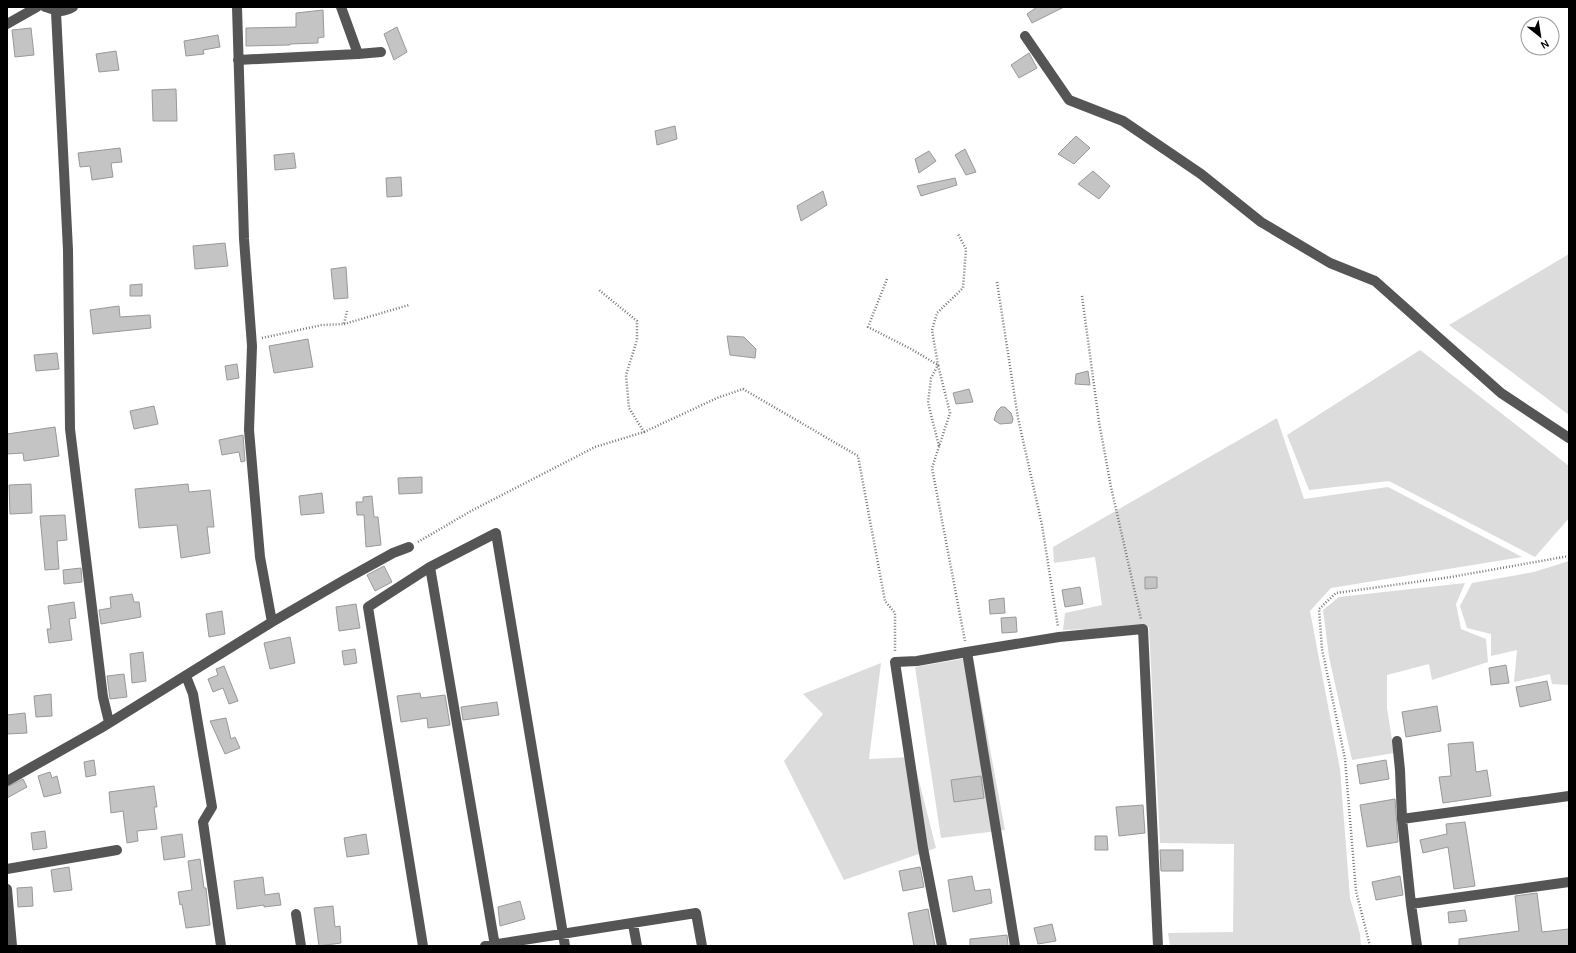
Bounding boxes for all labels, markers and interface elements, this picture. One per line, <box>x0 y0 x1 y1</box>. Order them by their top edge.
north arrow <box>1520 16 1560 56</box>
text: N <box>1538 37 1551 52</box>

